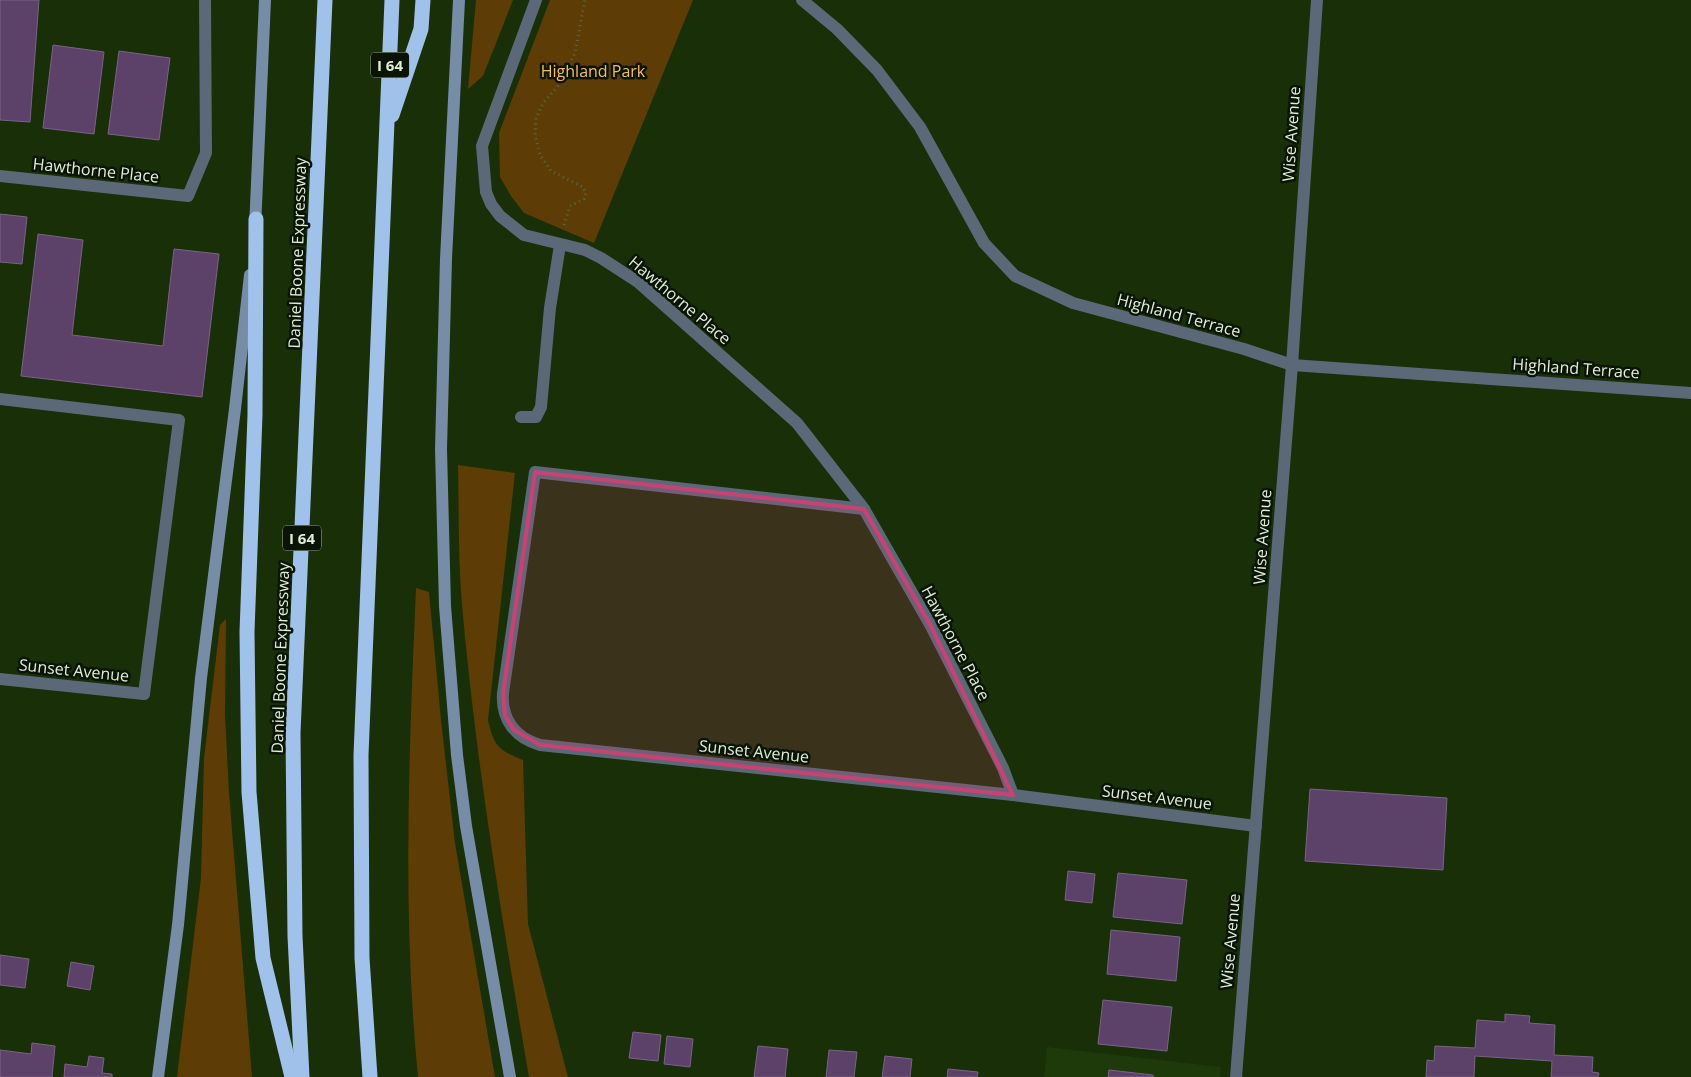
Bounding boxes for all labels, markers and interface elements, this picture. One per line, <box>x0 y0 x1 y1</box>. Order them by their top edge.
road number: I 64 <box>371 52 409 78</box>
park label: Highland Park <box>541 60 646 82</box>
street label: Wise Avenue <box>1277 86 1305 182</box>
street label: Hawthorne Place <box>32 152 160 188</box>
street label: Daniel Boone Expressway <box>283 156 311 349</box>
street label: Hawthorne Place <box>624 251 736 349</box>
street label: Highland Terrace <box>1115 288 1243 342</box>
street label: Highland Terrace <box>1512 353 1640 383</box>
street label: Wise Avenue <box>1248 489 1276 585</box>
road number: I 64 <box>283 526 321 550</box>
street label: Daniel Boone Expressway <box>266 561 294 754</box>
street label: Hawthorne Place <box>916 582 996 704</box>
street label: Sunset Avenue <box>18 653 130 687</box>
street label: Sunset Avenue <box>698 734 810 768</box>
street label: Sunset Avenue <box>1101 779 1213 815</box>
street label: Wise Avenue <box>1215 893 1245 989</box>

